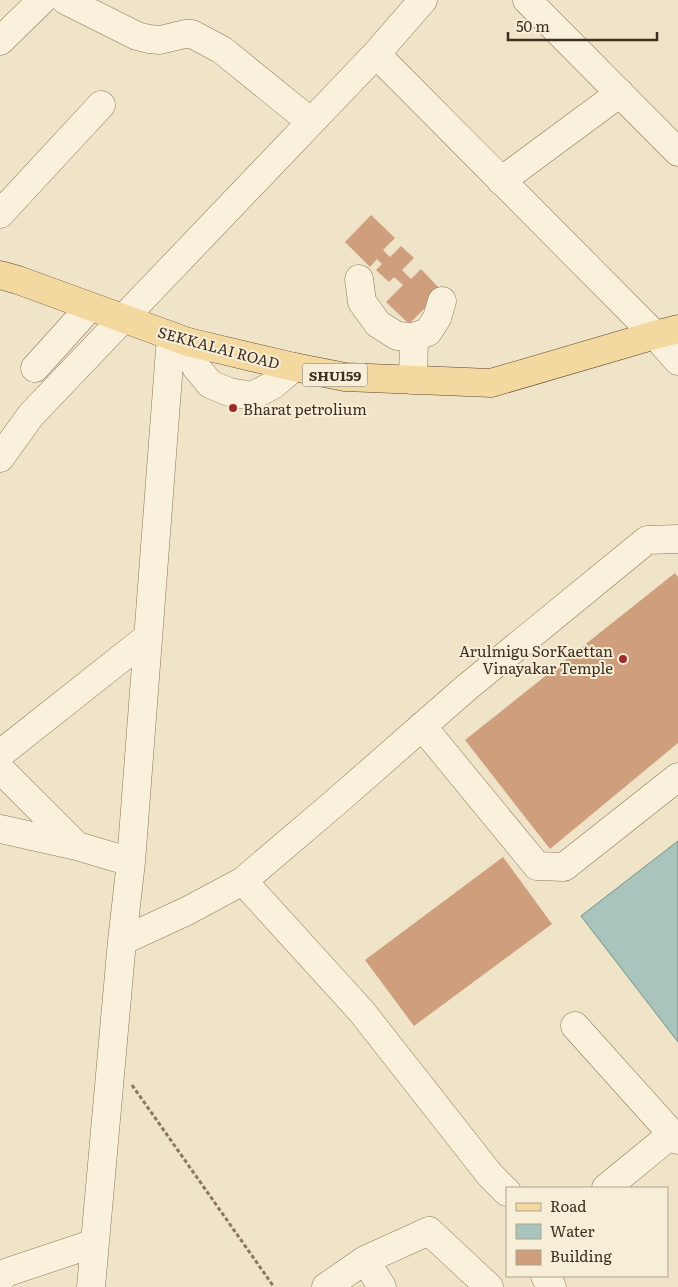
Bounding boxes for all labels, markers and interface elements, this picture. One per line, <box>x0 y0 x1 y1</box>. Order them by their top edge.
scale bar <box>508 10 657 42</box>
text: 50 m <box>516 14 550 37</box>
street label: SEKKALAI ROAD <box>155 320 283 374</box>
road number: SHU159 <box>302 364 368 386</box>
place label: Bharat petrolium <box>243 397 367 420</box>
marker: Bharat petrolium <box>227 402 239 414</box>
place label: Arulmigu SorKaettan Vinayakar Temple <box>459 639 613 679</box>
marker: Arulmigu SorKaettan Vinayakar Temple <box>617 653 629 665</box>
legend <box>506 1187 668 1277</box>
text: Road <box>550 1194 586 1217</box>
text: Water <box>550 1219 595 1242</box>
text: Building <box>550 1244 612 1267</box>

